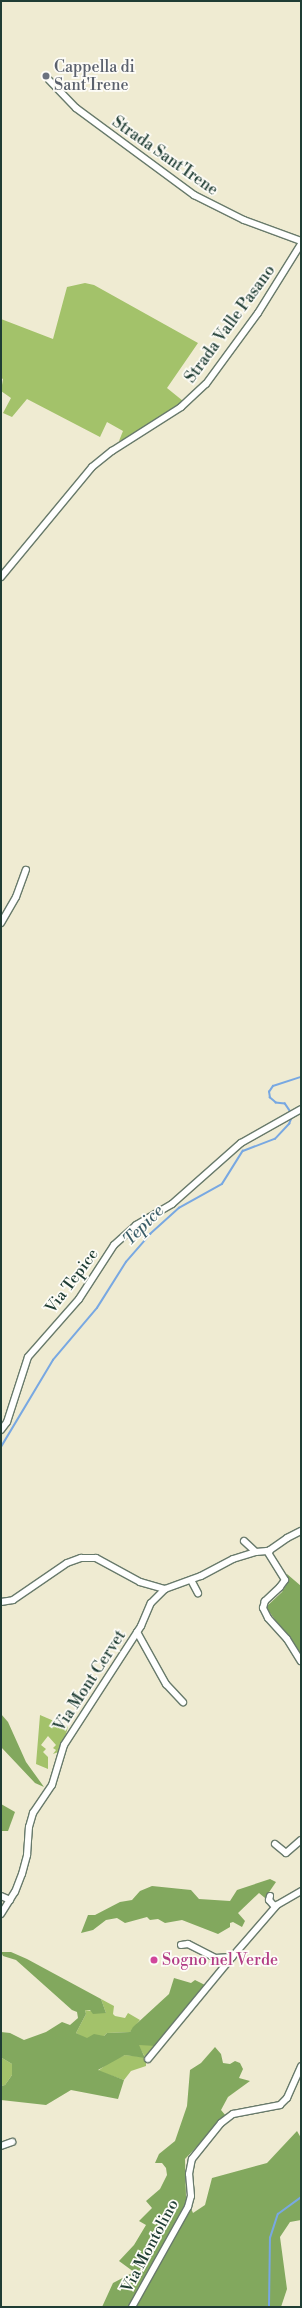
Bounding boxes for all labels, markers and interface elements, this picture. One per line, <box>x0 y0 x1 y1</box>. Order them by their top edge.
place label: Cappella di Sant'Irene <box>54 57 135 95</box>
marker: Cappella di Sant'Irene <box>41 71 51 81</box>
street label: Strada Sant'Irene <box>108 112 222 200</box>
street label: Strada Valle Pasano <box>181 261 279 387</box>
water label: Tepice <box>120 1202 168 1250</box>
street label: Via Tepice <box>42 1245 102 1317</box>
street label: Via Mont Cervet <box>50 1627 130 1735</box>
place label: Sogno nel Verde <box>162 1950 278 1970</box>
marker: Sogno nel Verde <box>149 1955 159 1965</box>
street label: Via Montolino <box>117 2196 183 2296</box>

